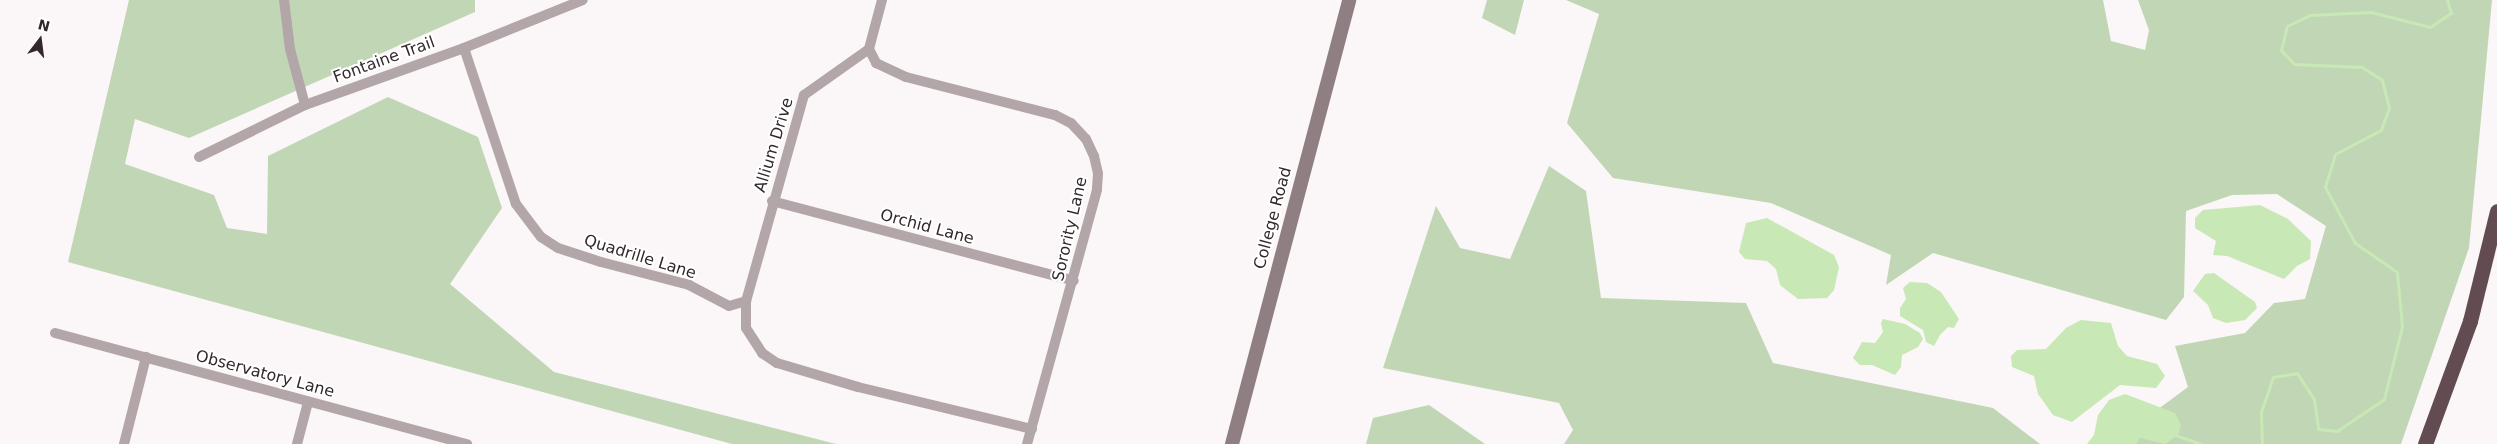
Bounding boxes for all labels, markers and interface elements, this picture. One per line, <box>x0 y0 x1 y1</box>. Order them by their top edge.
north arrow <box>15 15 65 65</box>
text: N <box>36 16 52 35</box>
street label: Fontaine Trail <box>331 33 437 87</box>
street label: Allium Drive <box>751 95 797 195</box>
street label: College Road <box>1250 165 1296 271</box>
street label: Sorority Lane <box>1049 175 1091 283</box>
street label: Orchid Lane <box>878 205 976 249</box>
street label: Quadrille Lane <box>582 231 698 283</box>
street label: Observatory Lane <box>194 346 336 402</box>

